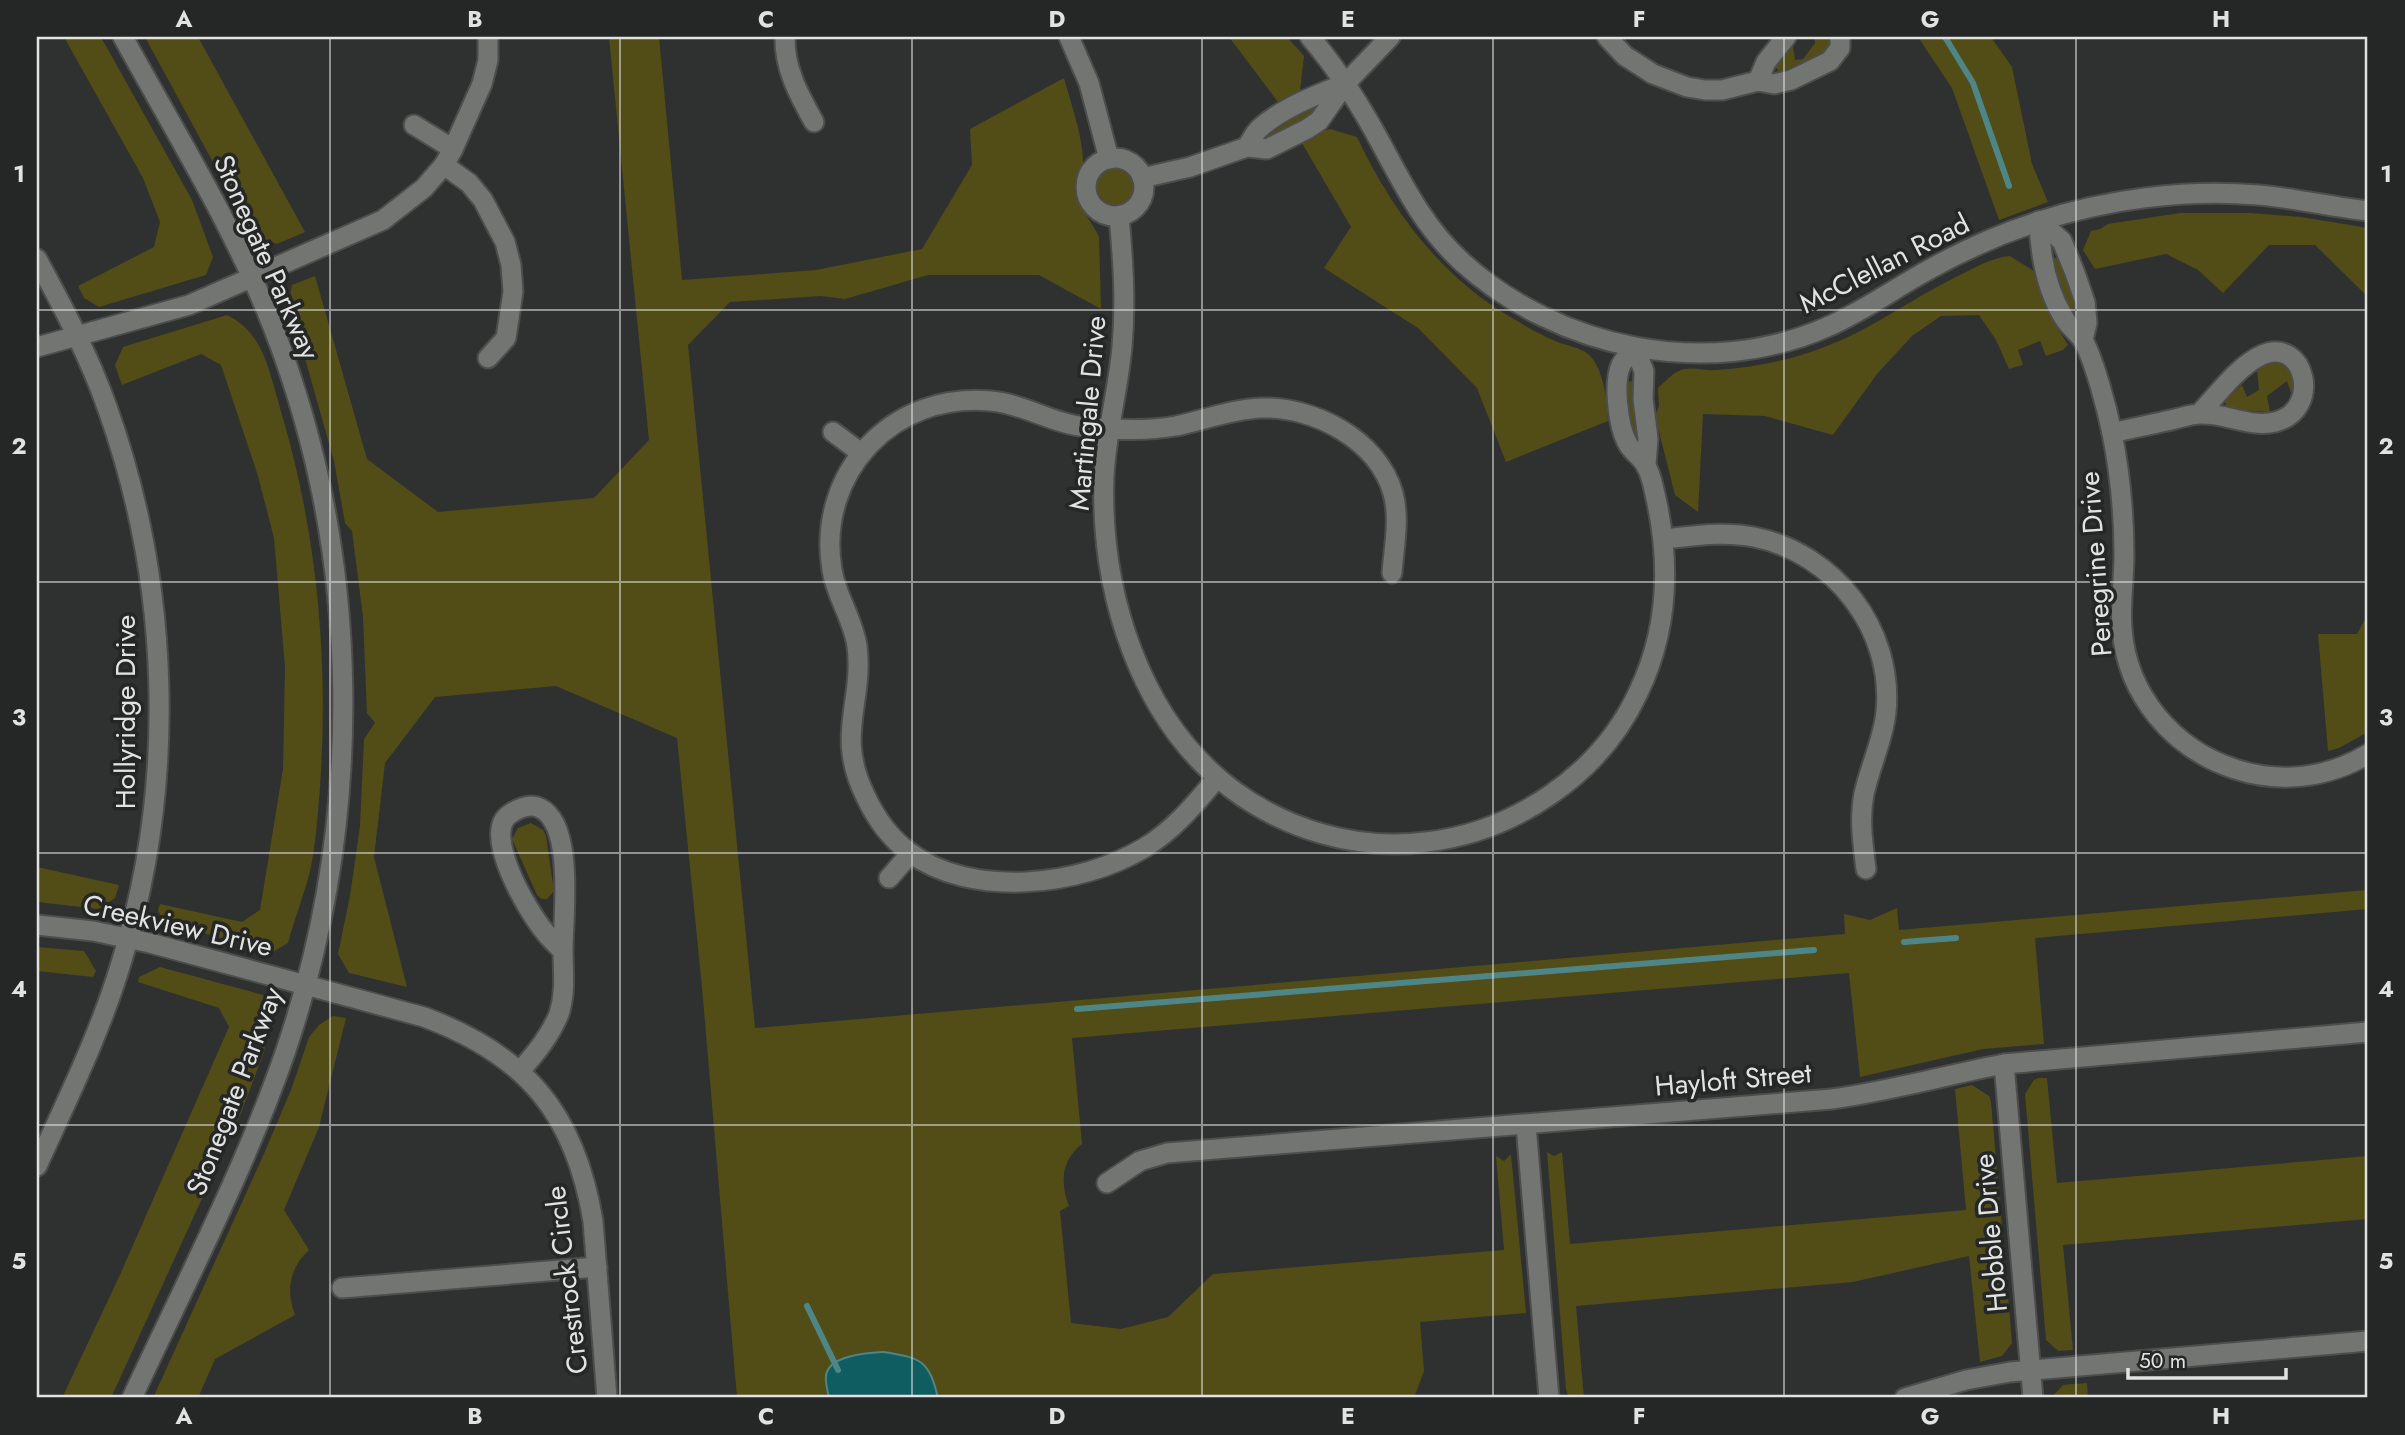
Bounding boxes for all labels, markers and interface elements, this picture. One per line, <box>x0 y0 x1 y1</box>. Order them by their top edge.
text: A <box>175 2 193 36</box>
text: B <box>467 2 483 36</box>
text: C <box>758 2 774 36</box>
text: D <box>1049 2 1066 36</box>
text: E <box>1341 2 1355 36</box>
text: F <box>1633 2 1645 36</box>
text: G <box>1921 2 1939 36</box>
text: H <box>2212 2 2230 36</box>
street label: Stonegate Parkway <box>203 148 330 367</box>
text: 1 <box>13 157 25 191</box>
text: 1 <box>2380 157 2392 191</box>
street label: McClellan Road <box>1792 203 1976 324</box>
street label: Martingale Drive <box>1059 314 1116 512</box>
text: 2 <box>11 429 27 463</box>
text: 2 <box>2378 429 2394 463</box>
street label: Peregrine Drive <box>2069 470 2122 658</box>
street label: Hollyridge Drive <box>105 615 146 809</box>
text: 3 <box>12 700 26 734</box>
text: 3 <box>2379 700 2393 734</box>
street label: Creekview Drive <box>79 884 277 967</box>
text: 4 <box>11 972 27 1006</box>
text: 4 <box>2378 972 2394 1006</box>
street label: Stonegate Parkway <box>176 980 293 1201</box>
street label: Hayloft Street <box>1653 1052 1813 1107</box>
street label: Hobble Drive <box>1963 1152 2018 1314</box>
street label: Crestrock Circle <box>535 1184 598 1376</box>
text: 5 <box>12 1244 26 1278</box>
text: 5 <box>2379 1244 2393 1278</box>
scale bar <box>2128 1337 2286 1381</box>
text: 50 m <box>2139 1346 2186 1376</box>
text: A <box>175 1399 193 1433</box>
text: B <box>467 1399 483 1433</box>
text: C <box>758 1399 774 1433</box>
text: D <box>1049 1399 1066 1433</box>
text: E <box>1341 1399 1355 1433</box>
text: F <box>1633 1399 1645 1433</box>
text: G <box>1921 1399 1939 1433</box>
text: H <box>2212 1399 2230 1433</box>

